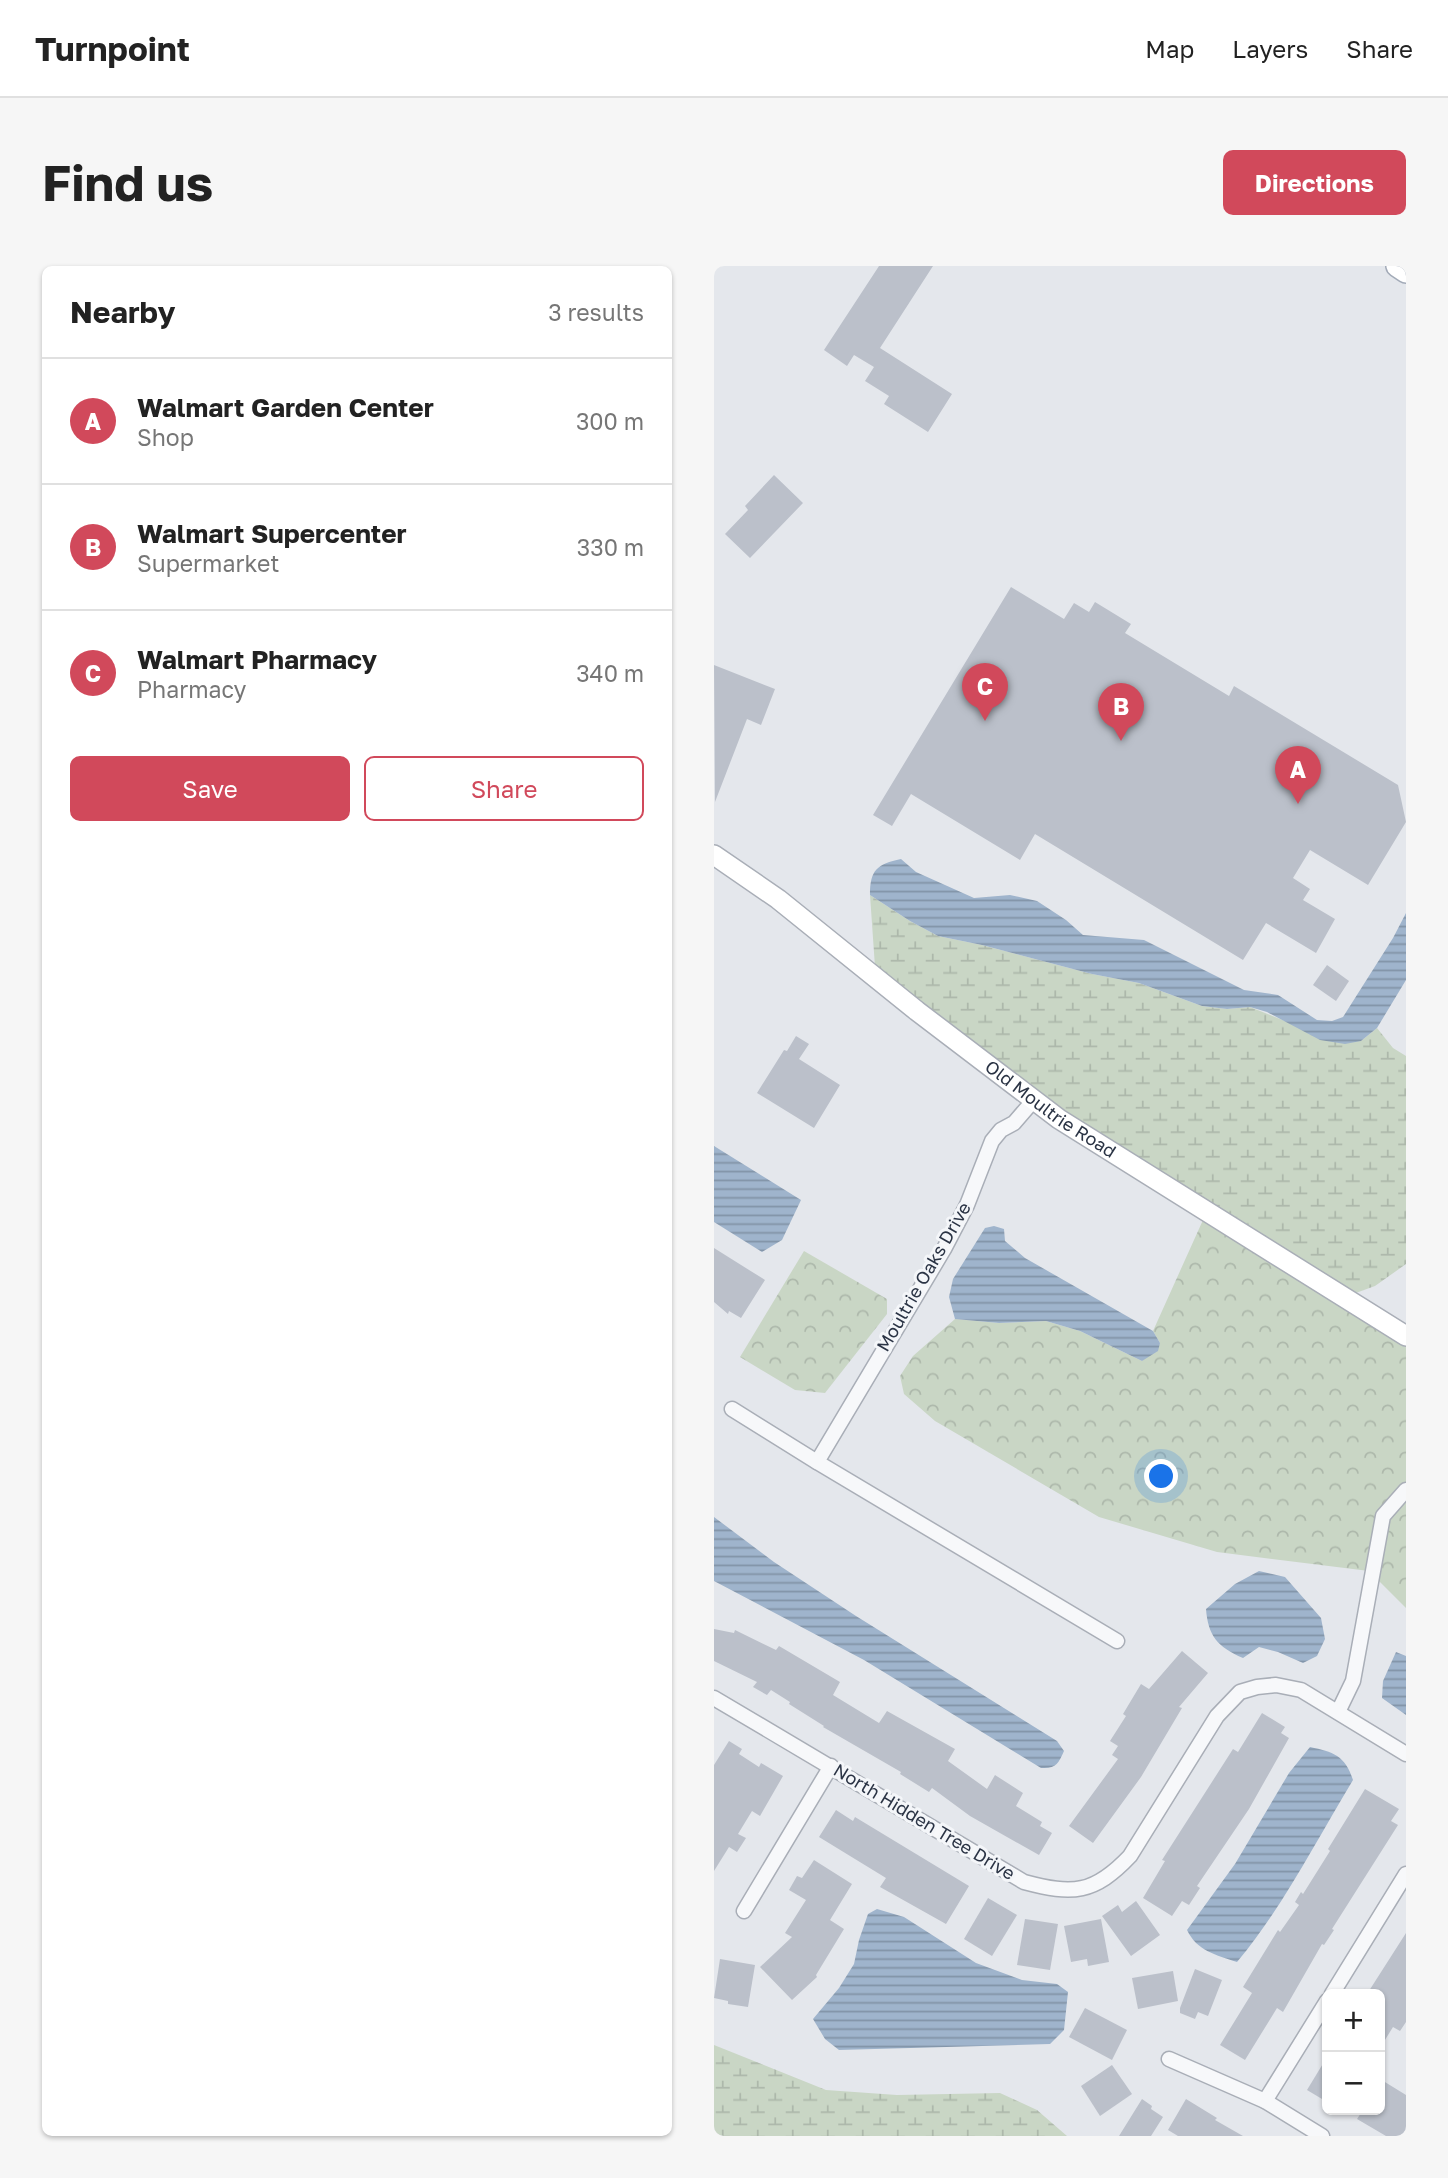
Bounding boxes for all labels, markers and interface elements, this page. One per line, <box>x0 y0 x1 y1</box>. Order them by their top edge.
text: Turnpoint <box>35 29 190 68</box>
text: Map <box>1145 34 1194 63</box>
text: Layers <box>1232 34 1308 63</box>
text: Share <box>1346 34 1413 63</box>
button: Directions <box>1223 150 1406 215</box>
text: Find us <box>42 153 213 212</box>
text: Nearby <box>70 294 175 330</box>
text: 3 results <box>548 298 644 326</box>
text: Walmart Garden Center <box>137 392 434 423</box>
text: A <box>85 407 101 435</box>
text: 300 m <box>576 407 644 435</box>
text: Shop <box>137 423 194 451</box>
text: Walmart Supercenter <box>137 518 407 549</box>
text: B <box>85 533 101 561</box>
text: 330 m <box>577 533 644 561</box>
text: Supermarket <box>137 549 280 577</box>
text: Walmart Pharmacy <box>137 644 377 675</box>
text: C <box>85 659 101 687</box>
text: 340 m <box>576 659 644 687</box>
pin: C <box>962 663 1008 721</box>
text: Pharmacy <box>137 675 246 703</box>
pin: B <box>1098 683 1144 741</box>
pin: A <box>1275 746 1321 804</box>
button: Save <box>70 756 350 821</box>
button: Share <box>364 756 644 821</box>
street label: Old Moultrie Road <box>981 1055 1121 1162</box>
street label: Moultrie Oaks Drive <box>871 1198 975 1355</box>
your location <box>1144 1459 1178 1493</box>
street label: North Hidden Tree Drive <box>830 1758 1019 1884</box>
map controls <box>1322 1989 1385 2115</box>
button: + <box>1322 1989 1385 2052</box>
button: − <box>1322 2052 1385 2115</box>

